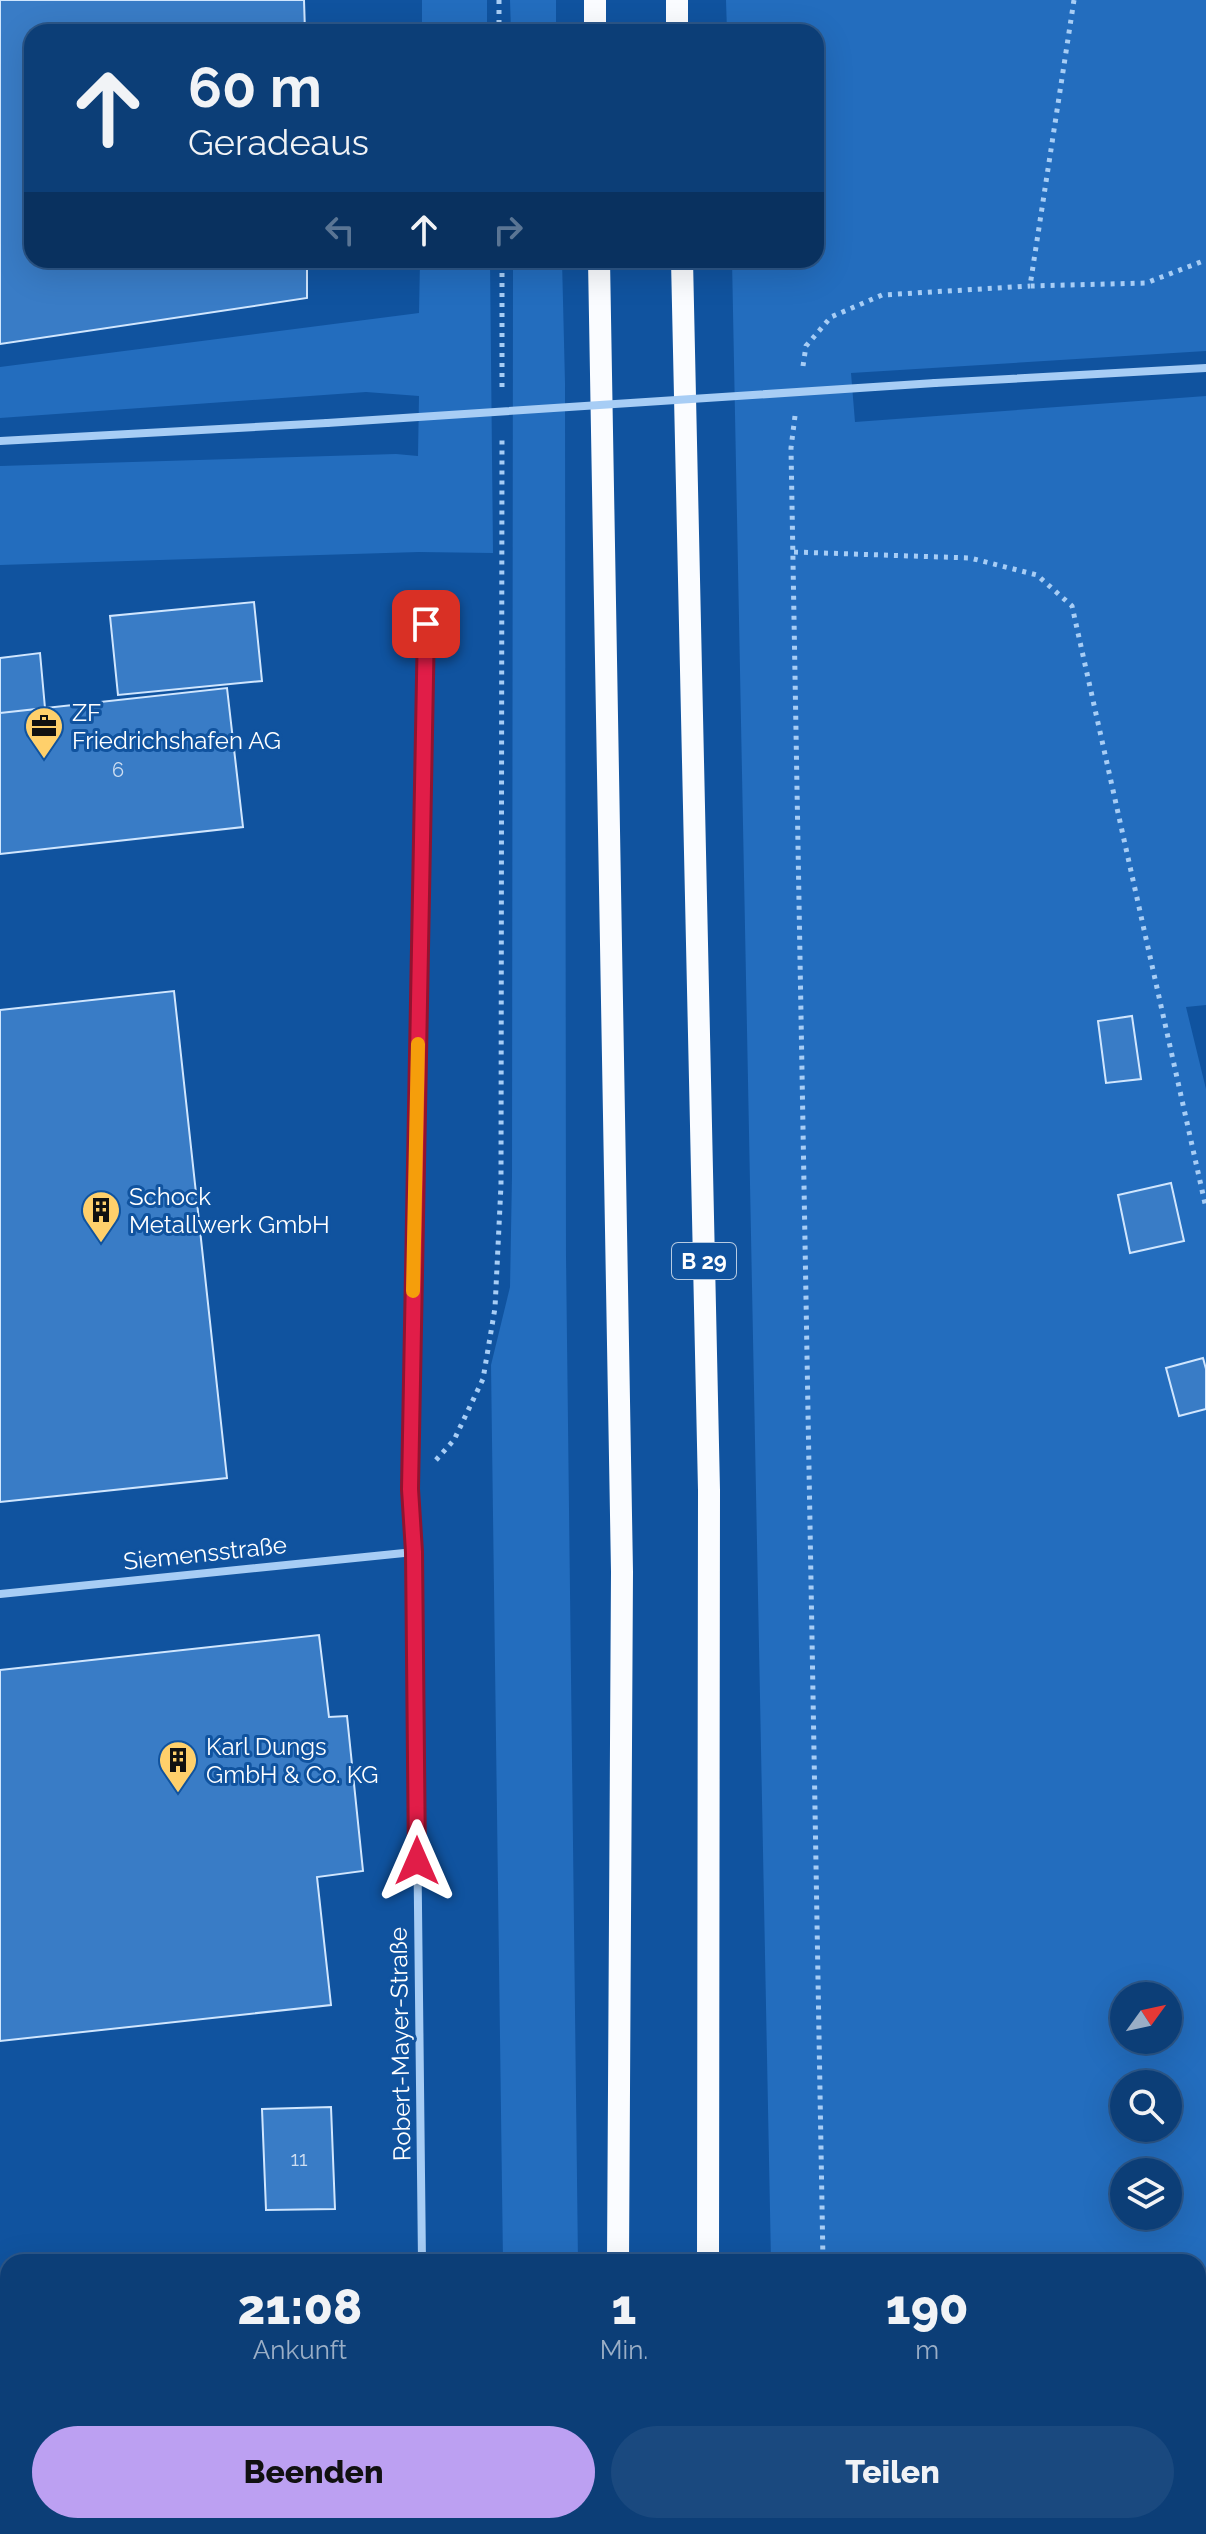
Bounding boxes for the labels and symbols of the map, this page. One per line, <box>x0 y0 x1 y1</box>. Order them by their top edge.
pin <box>392 590 460 658</box>
place label: ZF Friedrichshafen AG <box>72 698 281 755</box>
office icon: ZF Friedrichshafen AG <box>23 705 65 760</box>
house number: 6 <box>112 758 124 782</box>
place label: Schock Metallwerk GmbH <box>129 1182 330 1239</box>
building icon: Schock Metallwerk GmbH <box>80 1189 122 1244</box>
road number: B 29 <box>672 1243 736 1279</box>
street label: Siemensstraße <box>122 1530 288 1576</box>
place label: Karl Dungs GmbH & Co. KG <box>206 1732 378 1789</box>
building icon: Karl Dungs GmbH & Co. KG <box>157 1739 199 1794</box>
position arrow <box>375 1819 459 1903</box>
street label: Robert-Mayer-Straße <box>383 1927 417 2161</box>
north arrow <box>1110 1982 1182 2054</box>
house number: 11 <box>290 2147 308 2171</box>

